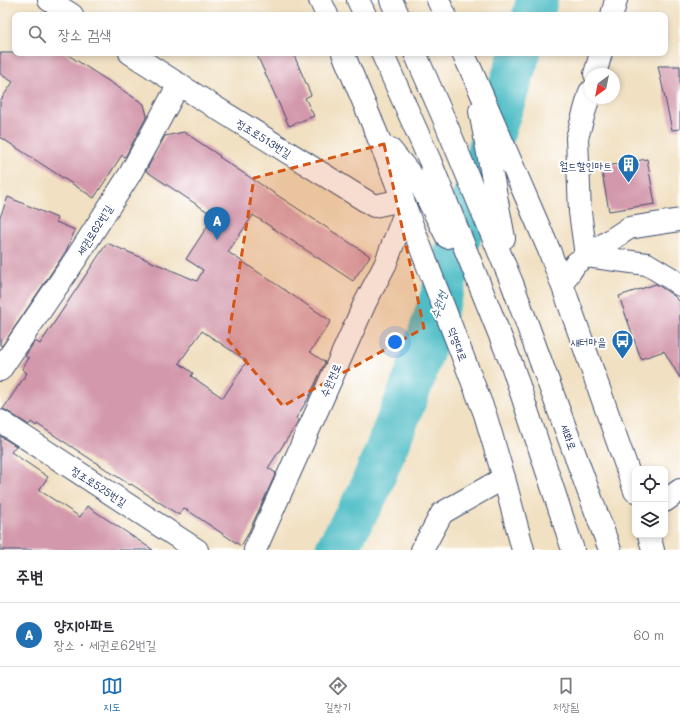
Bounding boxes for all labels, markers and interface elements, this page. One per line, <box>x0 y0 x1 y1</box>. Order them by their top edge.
search box <box>12 12 668 56</box>
icon: search <box>26 23 48 45</box>
text: 장소 검색 <box>58 24 111 44</box>
north arrow <box>584 68 620 104</box>
street label: 정조로513번길 <box>234 115 294 161</box>
building icon: 월드할인마트 <box>615 152 641 185</box>
place label: 월드할인마트 <box>559 158 612 173</box>
street label: 세권로62번길 <box>73 202 116 258</box>
pin: A <box>204 207 230 240</box>
water label: 수원천 <box>426 287 450 321</box>
street label: 덕영대로 <box>445 325 471 363</box>
bus stop icon: 새터마을 <box>609 328 635 361</box>
your location <box>385 332 405 352</box>
place label: 새터마을 <box>571 334 606 349</box>
street label: 수원천로 <box>316 361 344 399</box>
street label: 세화로 <box>557 422 581 452</box>
street label: 정조로525번길 <box>68 462 130 510</box>
map controls <box>632 466 668 538</box>
button: locate <box>632 466 668 502</box>
button: layers <box>632 502 668 538</box>
text: 주변 <box>16 565 43 587</box>
text: 양지아파트 <box>54 615 114 635</box>
text: A <box>24 626 34 643</box>
text: 60 m <box>634 626 664 643</box>
text: 장소 · 세권로62번길 <box>54 636 156 653</box>
tab: 지도 <box>101 675 123 715</box>
tab: 길찾기 <box>324 675 351 715</box>
tab: 저장됨 <box>553 675 579 715</box>

